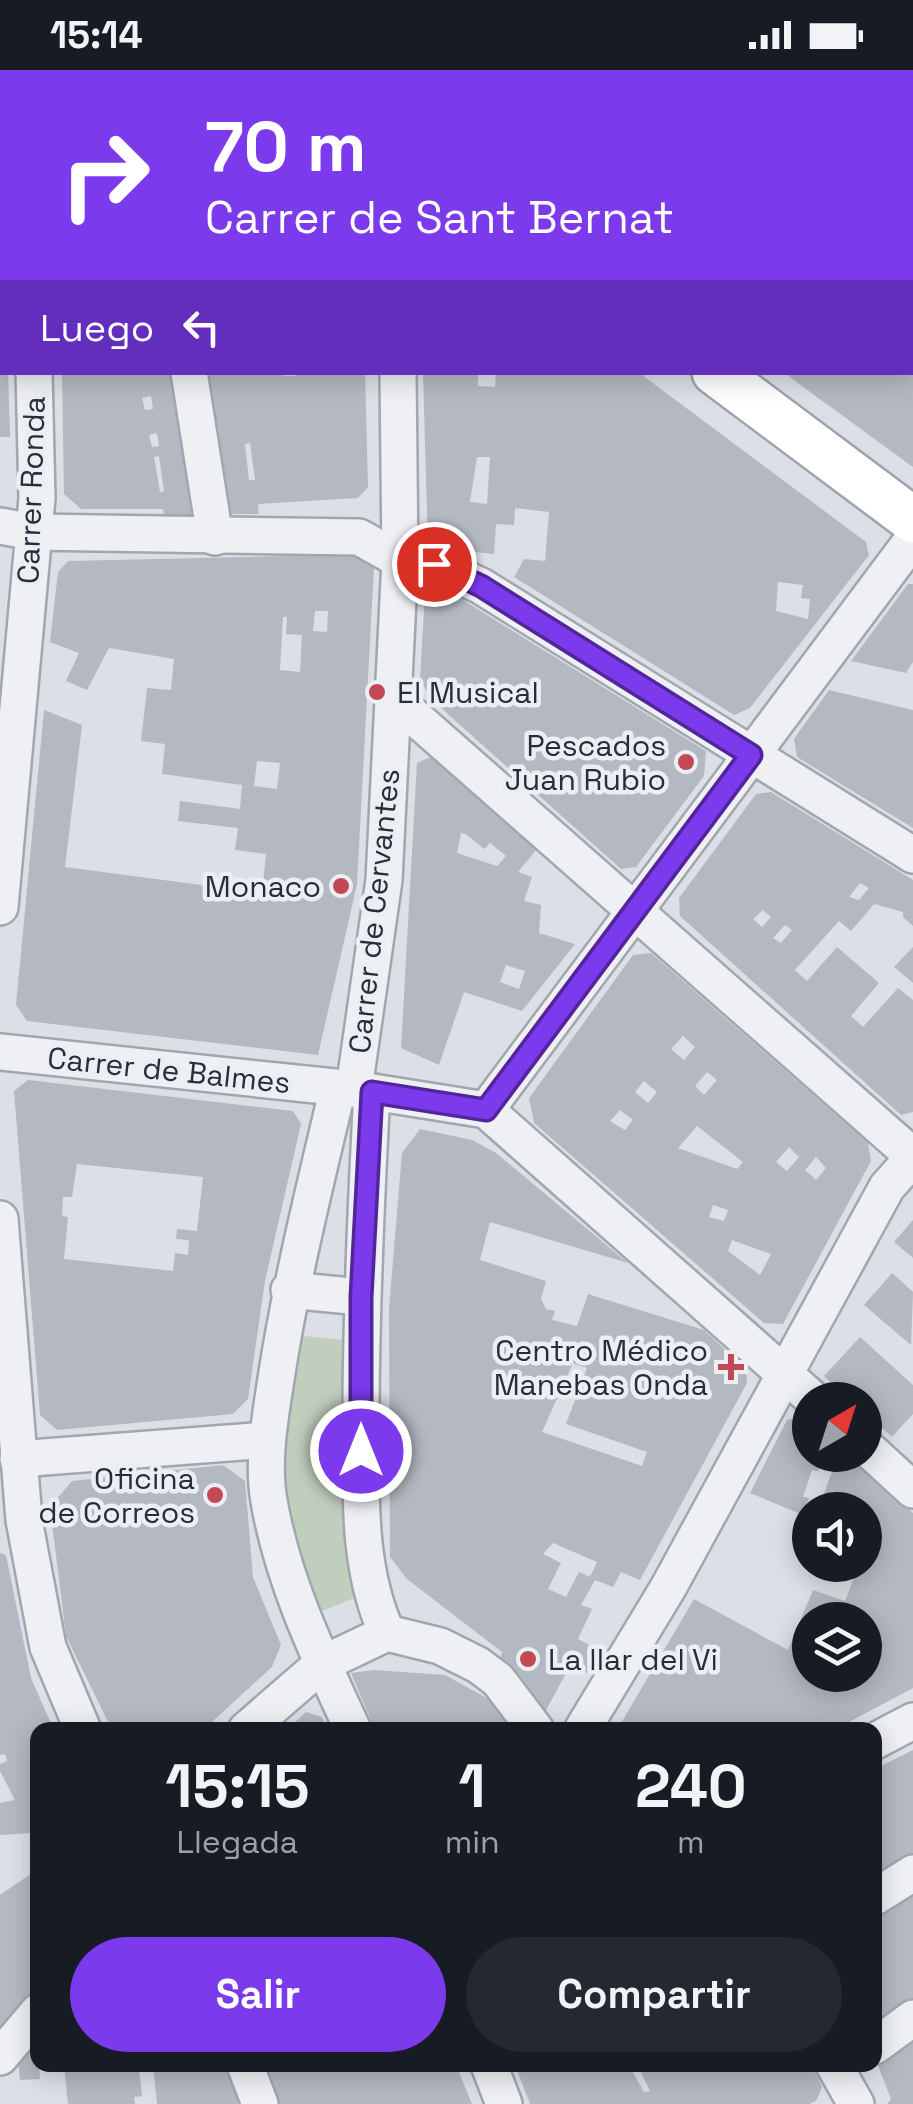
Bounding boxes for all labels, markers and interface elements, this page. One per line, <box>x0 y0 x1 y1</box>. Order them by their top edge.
text: 15:14 <box>50 11 143 59</box>
text: 70 m <box>205 102 366 191</box>
icon: right <box>40 110 170 240</box>
text: Carrer de Sant Bernat <box>205 189 674 246</box>
icon: left <box>174 300 229 355</box>
text: Luego <box>40 304 154 352</box>
street label: Carrer Ronda <box>8 395 54 585</box>
pin <box>392 522 477 607</box>
icon: arrive <box>407 537 462 592</box>
place label: El Musical <box>397 673 539 712</box>
marker: El Musical <box>366 681 388 703</box>
place label: Pescados Juan Rubio <box>505 726 666 799</box>
marker: Pescados Juan Rubio <box>675 751 697 773</box>
street label: Carrer de Cervantes <box>340 767 408 1055</box>
place label: Monaco <box>205 867 321 906</box>
marker: Monaco <box>330 875 352 897</box>
street label: Carrer de Balmes <box>46 1038 292 1102</box>
place label: Centro Médico Manebas Onda <box>494 1331 708 1404</box>
marker: Centro Médico Manebas Onda <box>718 1354 744 1380</box>
north arrow <box>792 1382 882 1472</box>
map controls <box>792 1382 882 1692</box>
position arrow <box>309 1399 413 1503</box>
place label: Oficina de Correos <box>38 1459 195 1532</box>
marker: Oficina de Correos <box>204 1484 226 1506</box>
button: sound <box>792 1492 882 1582</box>
button: layers <box>792 1602 882 1692</box>
place label: La llar del Vi <box>548 1640 718 1679</box>
marker: La llar del Vi <box>517 1648 539 1670</box>
text: 15:15 <box>165 1748 309 1825</box>
text: 1 <box>459 1748 486 1825</box>
text: 240 <box>635 1748 747 1825</box>
text: Llegada <box>176 1822 298 1862</box>
text: min <box>445 1822 500 1862</box>
text: m <box>677 1822 705 1862</box>
button: Salir <box>70 1937 446 2052</box>
button: Compartir <box>466 1937 842 2052</box>

